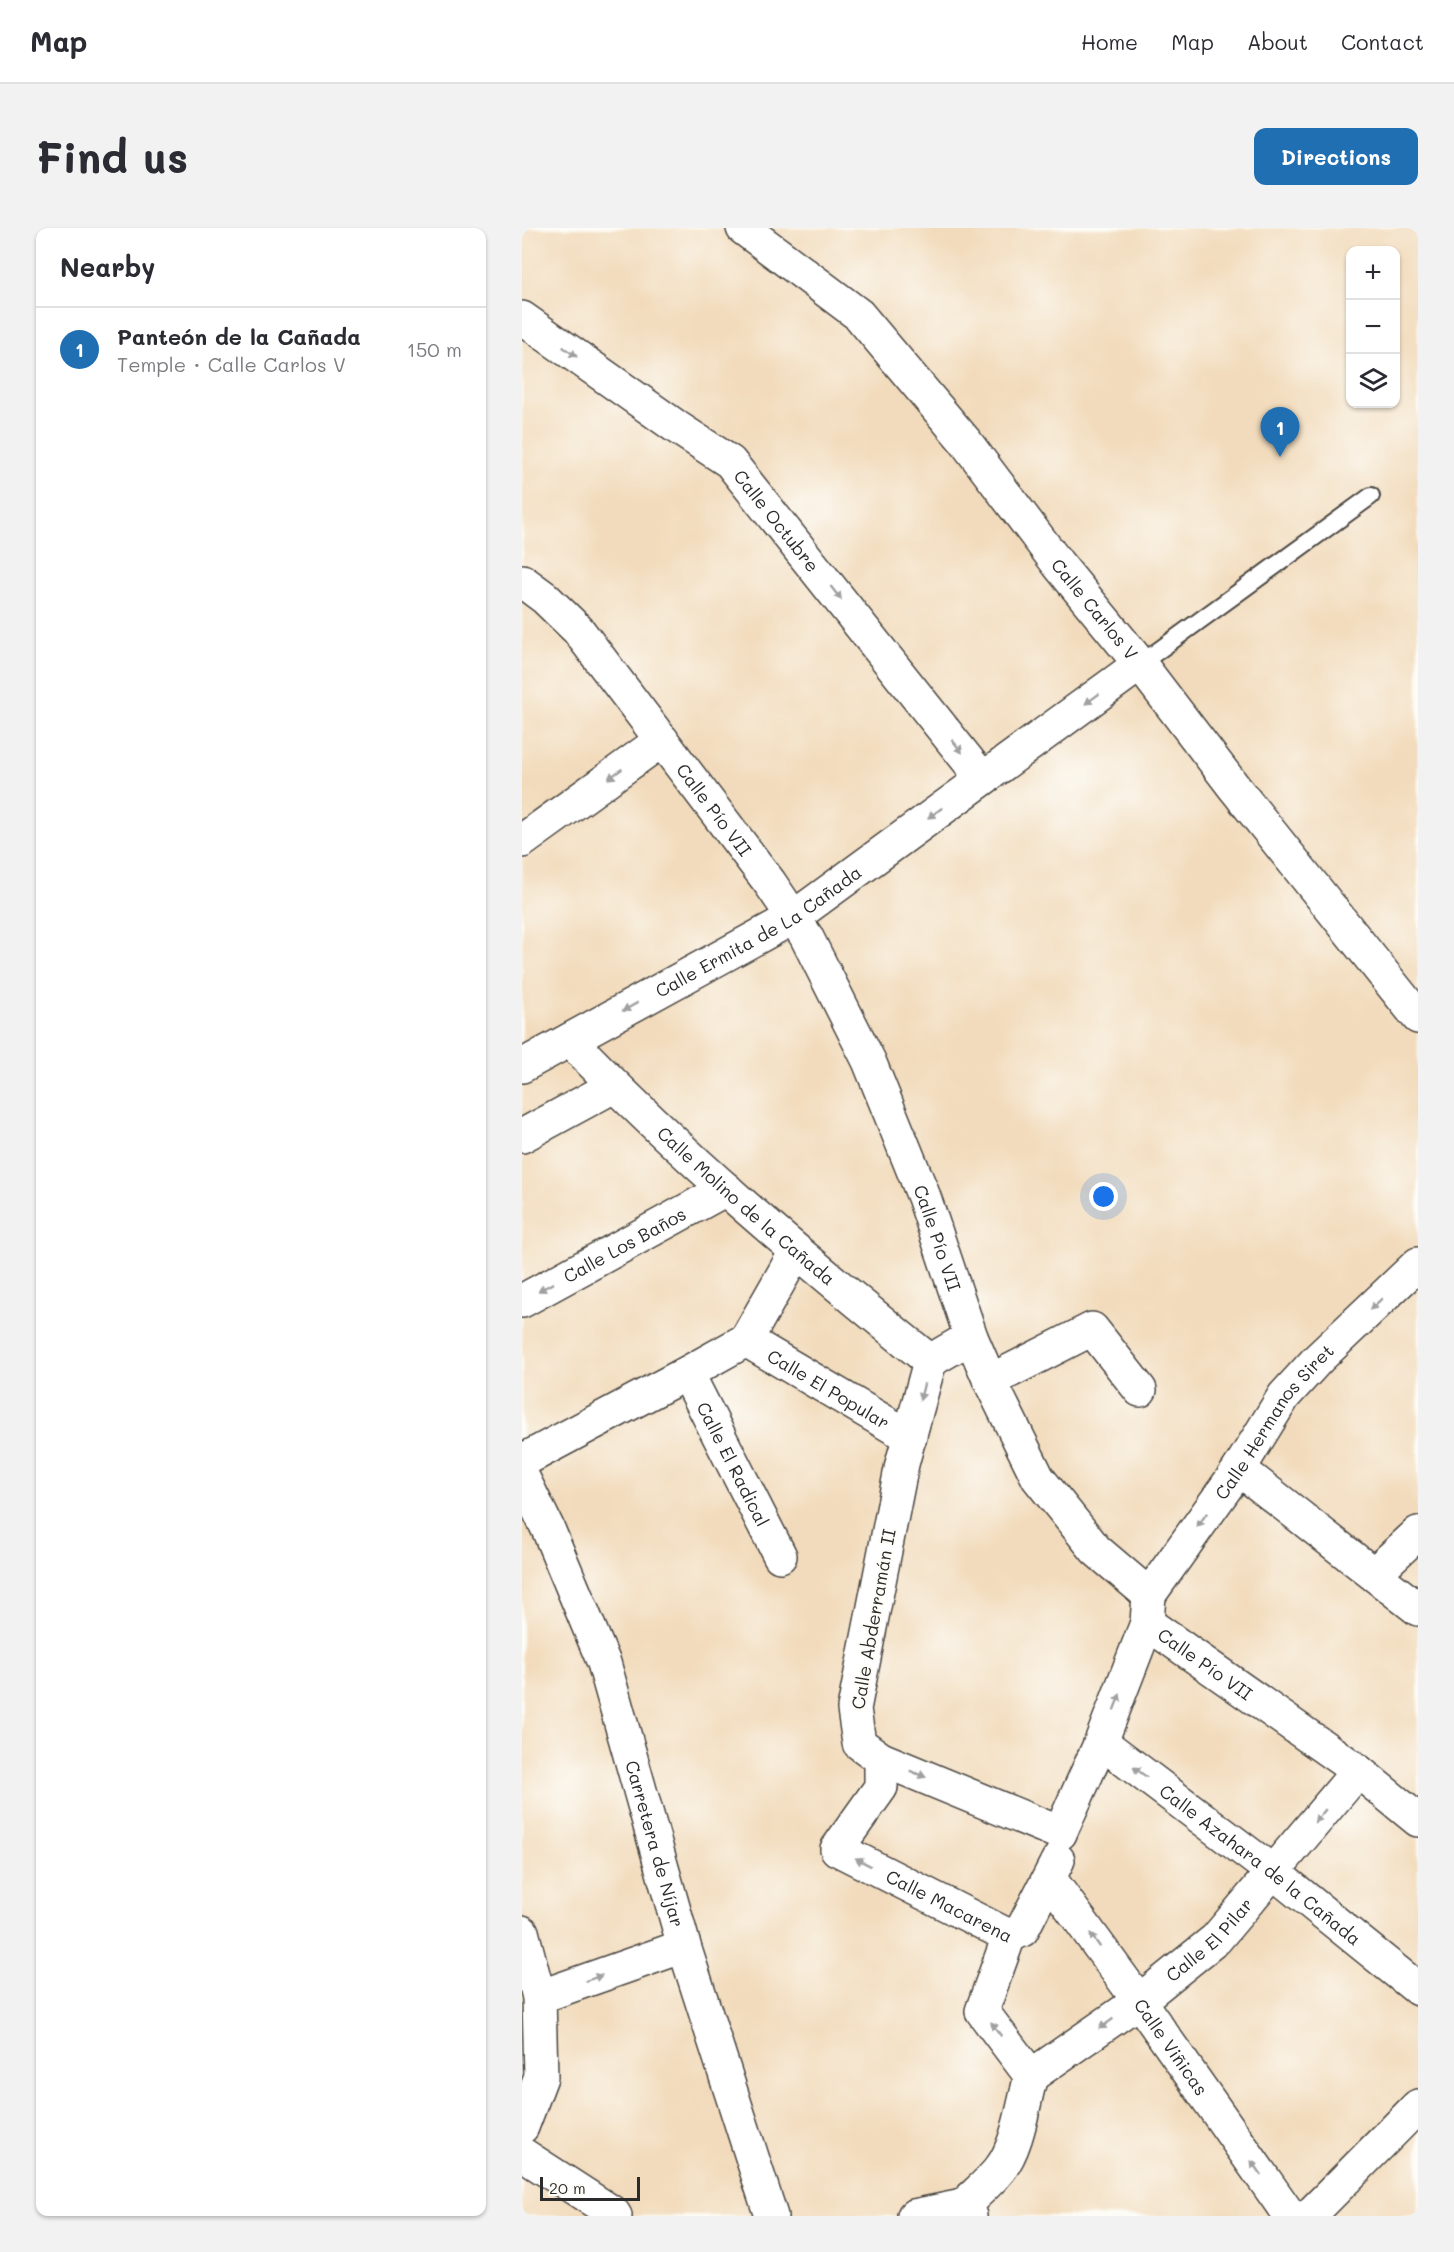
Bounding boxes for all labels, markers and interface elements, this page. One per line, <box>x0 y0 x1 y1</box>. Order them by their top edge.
text: Map <box>30 23 87 59</box>
text: Home <box>1081 28 1138 55</box>
text: Map <box>1171 28 1214 55</box>
text: About <box>1247 28 1308 55</box>
text: Contact <box>1341 28 1424 55</box>
button: Directions <box>1254 128 1418 185</box>
text: Find us <box>36 129 188 184</box>
map controls <box>1346 246 1400 408</box>
button: + <box>1346 246 1400 300</box>
text: Nearby <box>60 250 155 284</box>
button: − <box>1346 300 1400 354</box>
text: Panteón de la Cañada <box>117 322 361 351</box>
text: 1 <box>75 336 84 362</box>
text: 150 m <box>407 336 462 362</box>
one-way arrow <box>561 346 577 358</box>
text: Temple · Calle Carlos V <box>117 351 346 377</box>
button: layers <box>1346 354 1400 408</box>
pin: 1 <box>1260 408 1299 457</box>
street label: Calle Octubre <box>729 465 825 577</box>
street label: Calle Carlos V <box>1046 553 1144 665</box>
one-way arrow <box>829 586 841 601</box>
one-way arrow <box>1085 692 1100 704</box>
one-way arrow <box>950 738 963 754</box>
street label: Calle Pío VII <box>671 758 757 861</box>
one-way arrow <box>607 768 623 780</box>
one-way arrow <box>928 807 944 819</box>
street label: Calle Ermita de La Cañada <box>651 860 866 1003</box>
one-way arrow <box>621 1002 638 1012</box>
street label: Calle Molino de la Cañada <box>652 1121 840 1290</box>
street label: Calle Pío VII <box>908 1181 967 1294</box>
your location <box>1089 1182 1118 1211</box>
street label: Calle Los Baños <box>559 1201 690 1288</box>
one-way arrow <box>537 1282 554 1292</box>
one-way arrow <box>1368 1297 1383 1311</box>
street label: Calle Hermanos Siret <box>1209 1339 1339 1504</box>
street label: Calle El Popular <box>763 1343 894 1434</box>
one-way arrow <box>917 1383 926 1401</box>
street label: Calle El Radical <box>692 1398 775 1530</box>
one-way arrow <box>1196 1512 1208 1528</box>
street label: Calle Abderramán II <box>845 1527 901 1711</box>
street label: Calle Pío VII <box>1153 1622 1258 1706</box>
one-way arrow <box>1113 1693 1122 1711</box>
street label: Carretera de Níjar <box>620 1758 690 1930</box>
one-way arrow <box>1133 1766 1148 1778</box>
one-way arrow <box>909 1769 927 1779</box>
street label: Calle Azahara de la Cañada <box>1155 1779 1366 1950</box>
one-way arrow <box>1314 1808 1327 1823</box>
one-way arrow <box>855 1857 872 1867</box>
street label: Calle Macarena <box>882 1864 1017 1948</box>
street label: Calle El Pilar <box>1161 1893 1258 1987</box>
one-way arrow <box>1089 1933 1101 1949</box>
one-way arrow <box>586 1972 604 1982</box>
street label: Calle Viñicas <box>1129 1994 1214 2100</box>
one-way arrow <box>1098 2018 1114 2029</box>
one-way arrow <box>990 2021 1002 2037</box>
one-way arrow <box>1251 2160 1262 2176</box>
scale bar <box>540 2174 640 2202</box>
text: 20 m <box>549 2177 586 2198</box>

